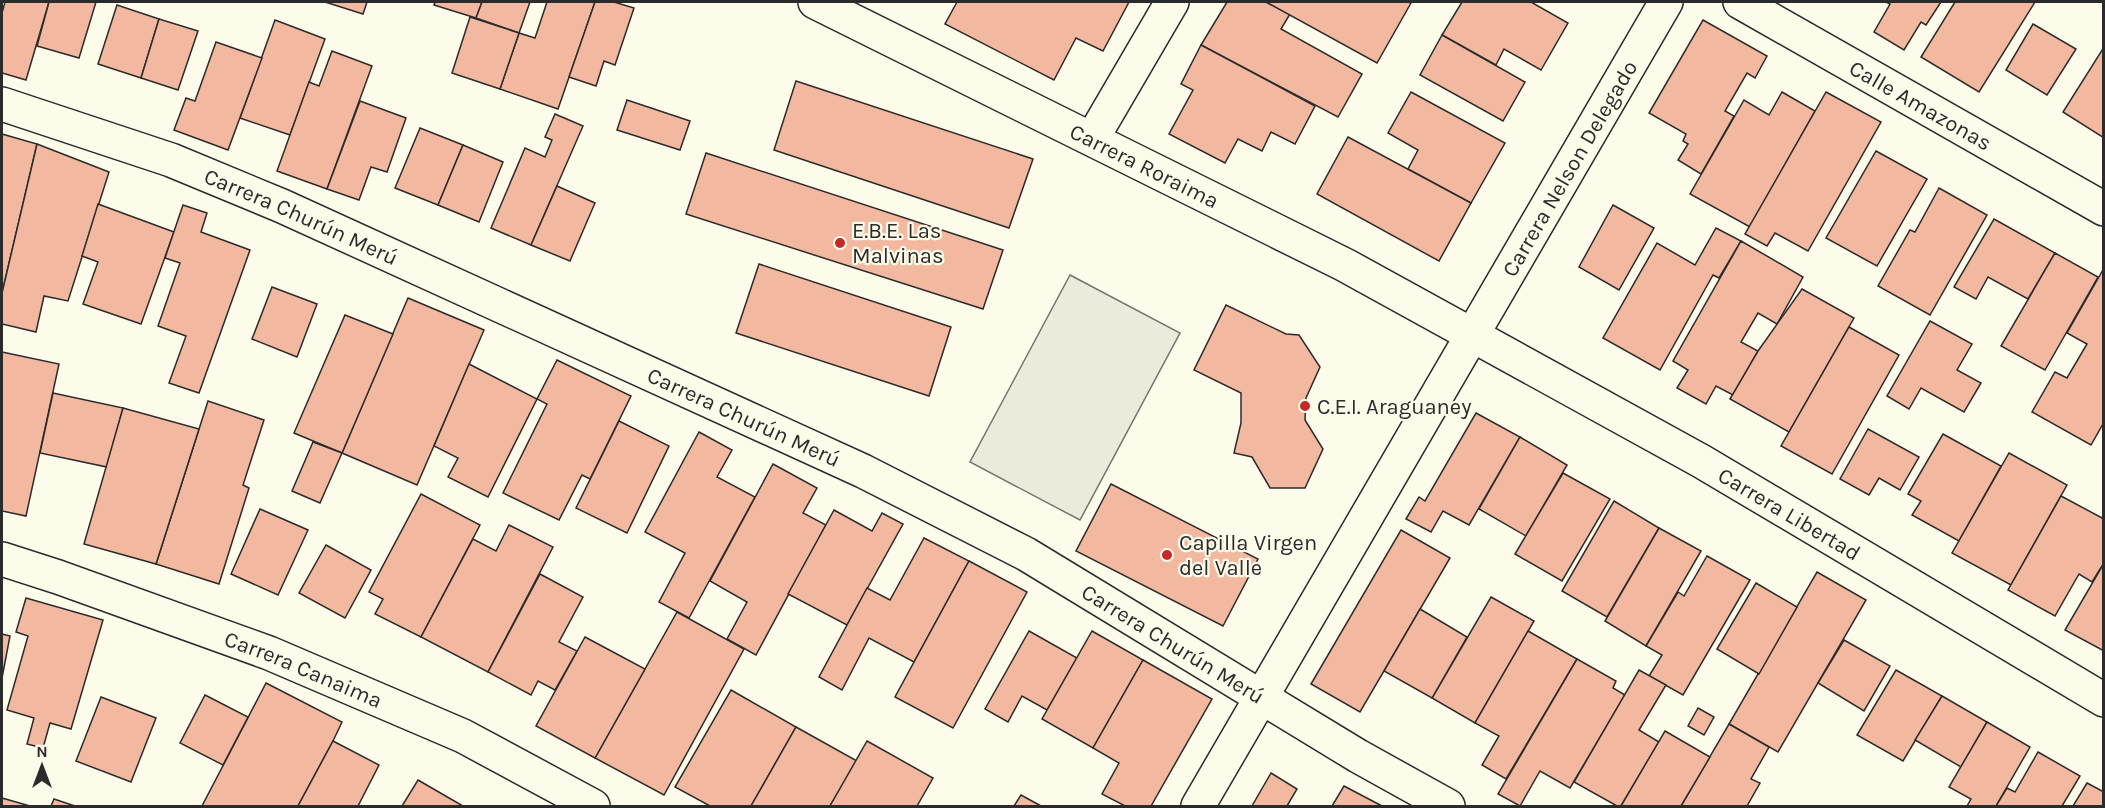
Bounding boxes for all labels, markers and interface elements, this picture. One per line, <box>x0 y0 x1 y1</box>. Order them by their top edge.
street label: Calle Amazonas <box>1845 55 1996 156</box>
street label: Carrera Nelson Delegado <box>1497 56 1643 281</box>
street label: Carrera Roraima <box>1065 119 1223 214</box>
street label: Carrera Churún Merú <box>200 163 402 271</box>
place label: E.B.E. Las Malvinas <box>852 218 943 269</box>
marker: E.B.E. Las Malvinas <box>833 236 847 250</box>
street label: Carrera Churún Merú <box>643 362 844 473</box>
place label: C.E.I. Araguaney <box>1317 394 1471 420</box>
marker: C.E.I. Araguaney <box>1298 399 1312 413</box>
street label: Carrera Libertad <box>1713 462 1865 567</box>
place label: Capilla Virgen del Valle <box>1179 530 1317 581</box>
marker: Capilla Virgen del Valle <box>1160 548 1174 562</box>
street label: Carrera Churún Merú <box>1077 579 1269 710</box>
street label: Carrera Canaima <box>221 626 386 714</box>
north arrow <box>12 736 72 796</box>
text: N <box>36 742 48 761</box>

